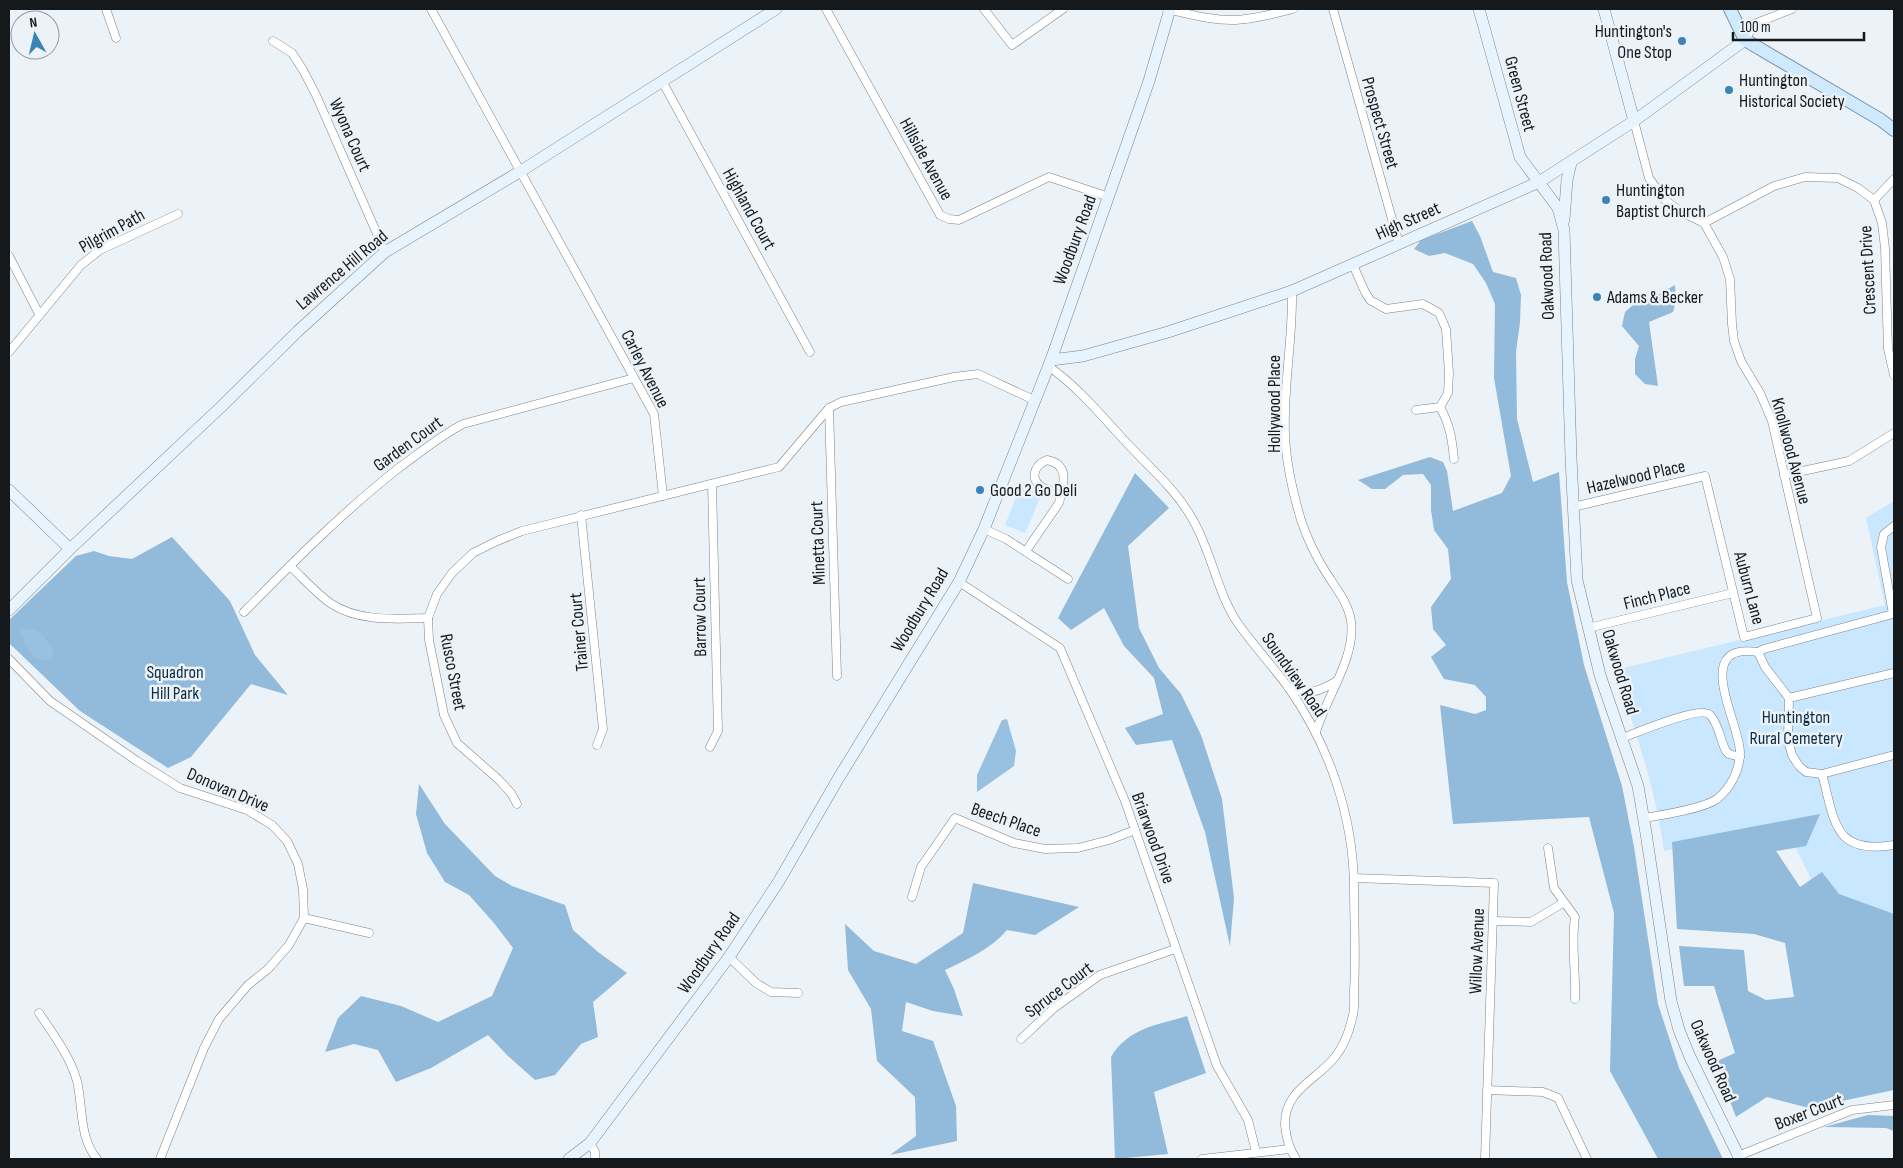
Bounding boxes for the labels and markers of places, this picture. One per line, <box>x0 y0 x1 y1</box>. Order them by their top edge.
place label: Huntington's One Stop <box>1595 21 1672 63</box>
marker: Huntington's One Stop <box>1676 35 1688 47</box>
place label: Huntington Historical Society <box>1739 70 1845 112</box>
marker: Huntington Historical Society <box>1723 84 1735 96</box>
place label: Huntington Baptist Church <box>1616 180 1706 222</box>
marker: Huntington Baptist Church <box>1600 194 1612 206</box>
place label: Adams & Becker <box>1606 287 1703 308</box>
marker: Adams & Becker <box>1591 291 1603 303</box>
place label: Good 2 Go Deli <box>990 480 1077 501</box>
marker: Good 2 Go Deli <box>974 484 986 496</box>

